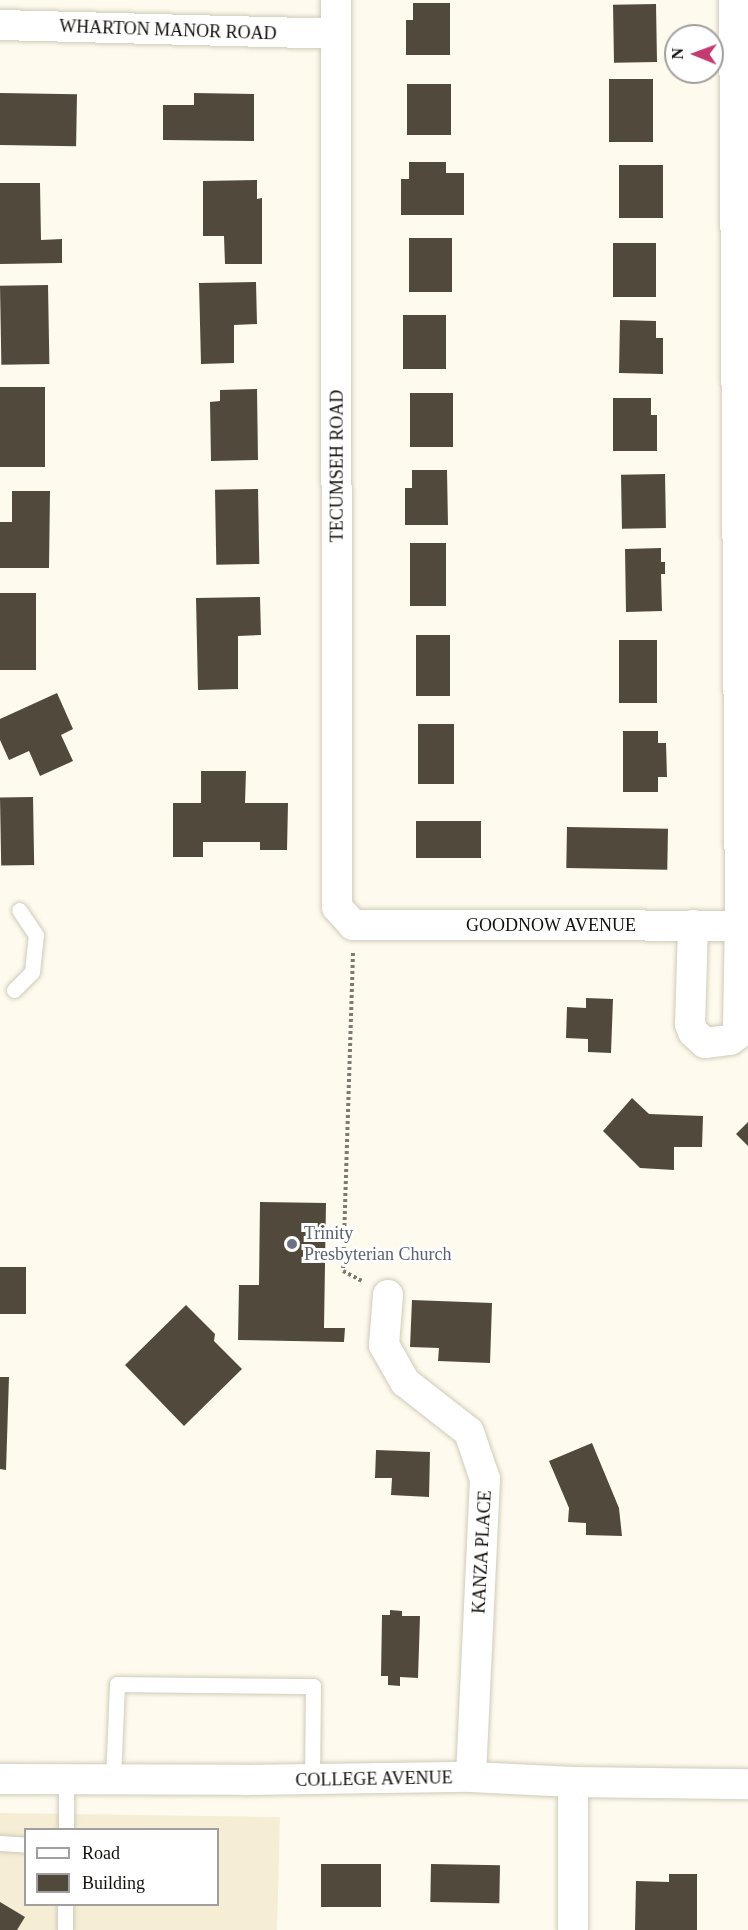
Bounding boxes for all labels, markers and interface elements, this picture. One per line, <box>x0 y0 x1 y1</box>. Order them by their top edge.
street label: WHARTON MANOR ROAD <box>59 15 277 45</box>
north arrow <box>664 24 724 84</box>
text: N <box>669 48 686 60</box>
street label: TECUMSEH ROAD <box>326 390 348 542</box>
street label: GOODNOW AVENUE <box>465 914 637 936</box>
place label: Trinity Presbyterian Church <box>304 1223 451 1266</box>
marker: Trinity Presbyterian Church <box>285 1237 299 1251</box>
street label: KANZA PLACE <box>468 1489 496 1615</box>
street label: COLLEGE AVENUE <box>295 1767 453 1791</box>
legend <box>24 1828 219 1906</box>
text: Road <box>82 1843 120 1863</box>
text: Building <box>82 1873 145 1893</box>

